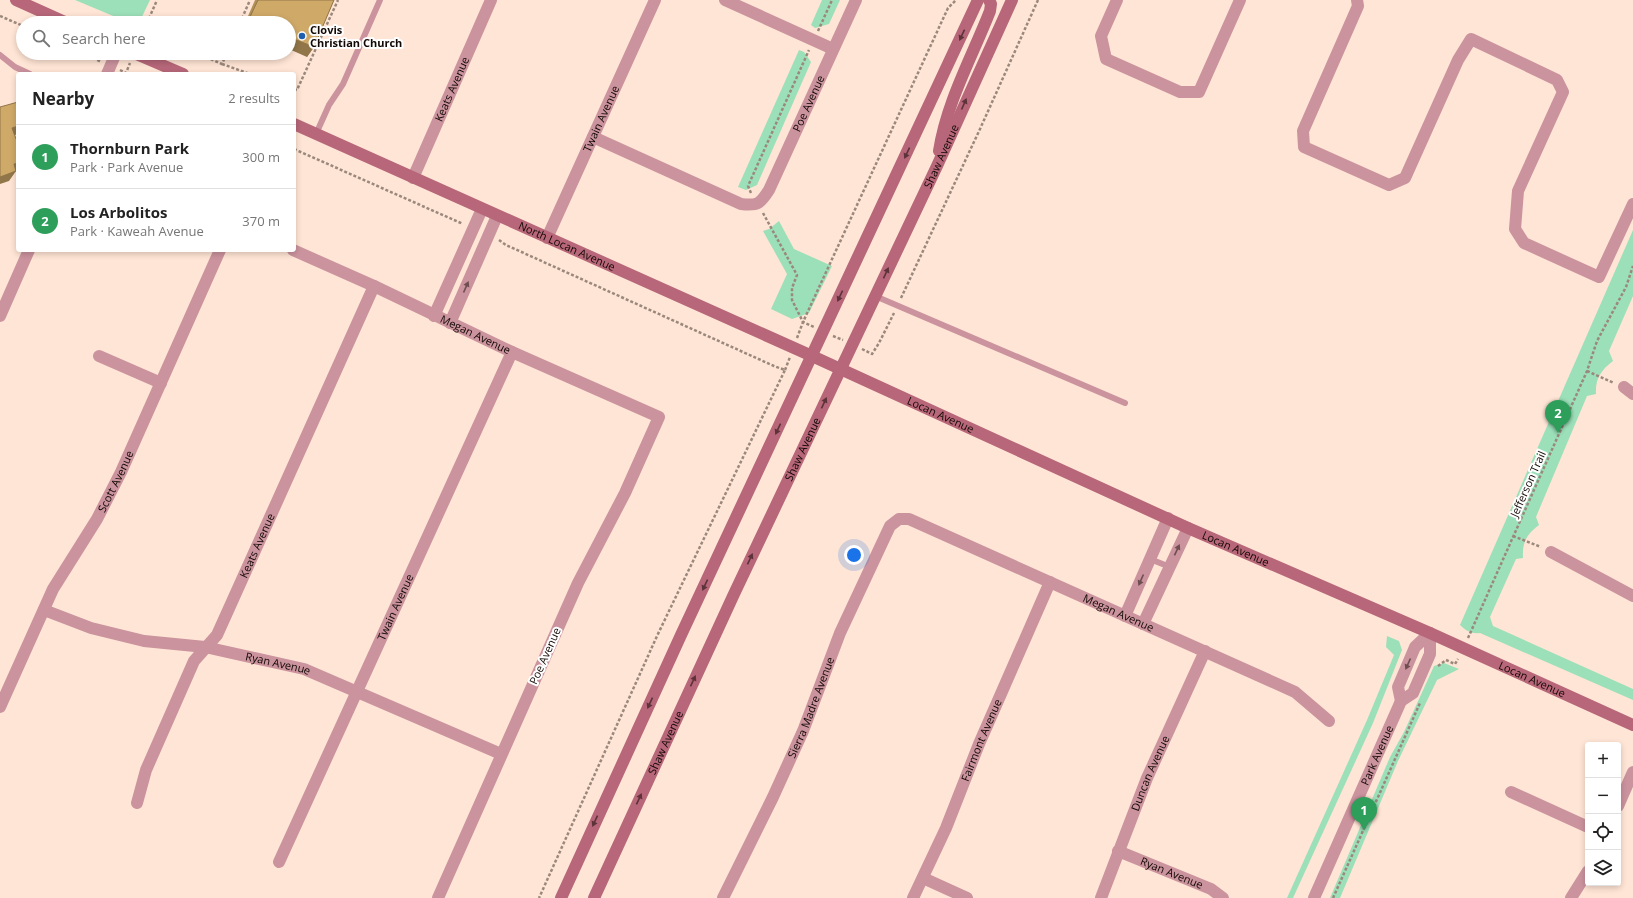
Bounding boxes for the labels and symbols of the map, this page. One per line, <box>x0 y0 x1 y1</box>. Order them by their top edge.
place label: Clovis Christian Church <box>310 22 402 50</box>
one-way arrow <box>959 30 965 41</box>
marker: Clovis Christian Church <box>297 31 307 41</box>
street label: Keats Avenue <box>431 54 472 124</box>
street label: Poe Avenue <box>789 73 828 134</box>
street label: Twain Avenue <box>579 83 622 154</box>
one-way arrow <box>961 99 967 110</box>
street label: Shaw Avenue <box>920 122 962 190</box>
one-way arrow <box>904 148 910 159</box>
street label: North Locan Avenue <box>516 218 618 274</box>
one-way arrow <box>883 268 889 279</box>
one-way arrow <box>463 282 469 293</box>
one-way arrow <box>837 291 843 302</box>
street label: Megan Avenue <box>438 311 513 357</box>
street label: Locan Avenue <box>905 393 977 436</box>
one-way arrow <box>821 398 827 409</box>
pin: 2 <box>1545 400 1571 433</box>
street label: Shaw Avenue <box>781 415 824 483</box>
one-way arrow <box>775 424 781 435</box>
street label: Scott Avenue <box>94 448 137 515</box>
street label: Jefferson Trail <box>1506 448 1549 520</box>
street label: Keats Avenue <box>236 511 278 580</box>
street label: Locan Avenue <box>1200 527 1272 569</box>
your location <box>844 545 864 565</box>
one-way arrow <box>1174 545 1180 556</box>
one-way arrow <box>747 553 753 564</box>
street label: Twain Avenue <box>373 571 417 643</box>
one-way arrow <box>1138 574 1144 585</box>
one-way arrow <box>702 579 708 591</box>
street label: Megan Avenue <box>1081 590 1156 635</box>
street label: Poe Avenue <box>525 625 564 687</box>
street label: Ryan Avenue <box>244 648 313 678</box>
street label: Sierra Madre Avenue <box>784 655 837 760</box>
street label: Locan Avenue <box>1497 657 1568 700</box>
one-way arrow <box>1405 658 1411 669</box>
one-way arrow <box>690 675 696 686</box>
one-way arrow <box>647 697 653 709</box>
street label: Fairmont Avenue <box>957 697 1005 783</box>
street label: Shaw Avenue <box>644 708 686 777</box>
street label: Park Avenue <box>1357 723 1396 788</box>
street label: Duncan Avenue <box>1127 733 1172 813</box>
one-way arrow <box>636 793 642 804</box>
pin: 1 <box>1351 797 1377 830</box>
one-way arrow <box>592 815 598 827</box>
street label: Ryan Avenue <box>1138 853 1205 892</box>

